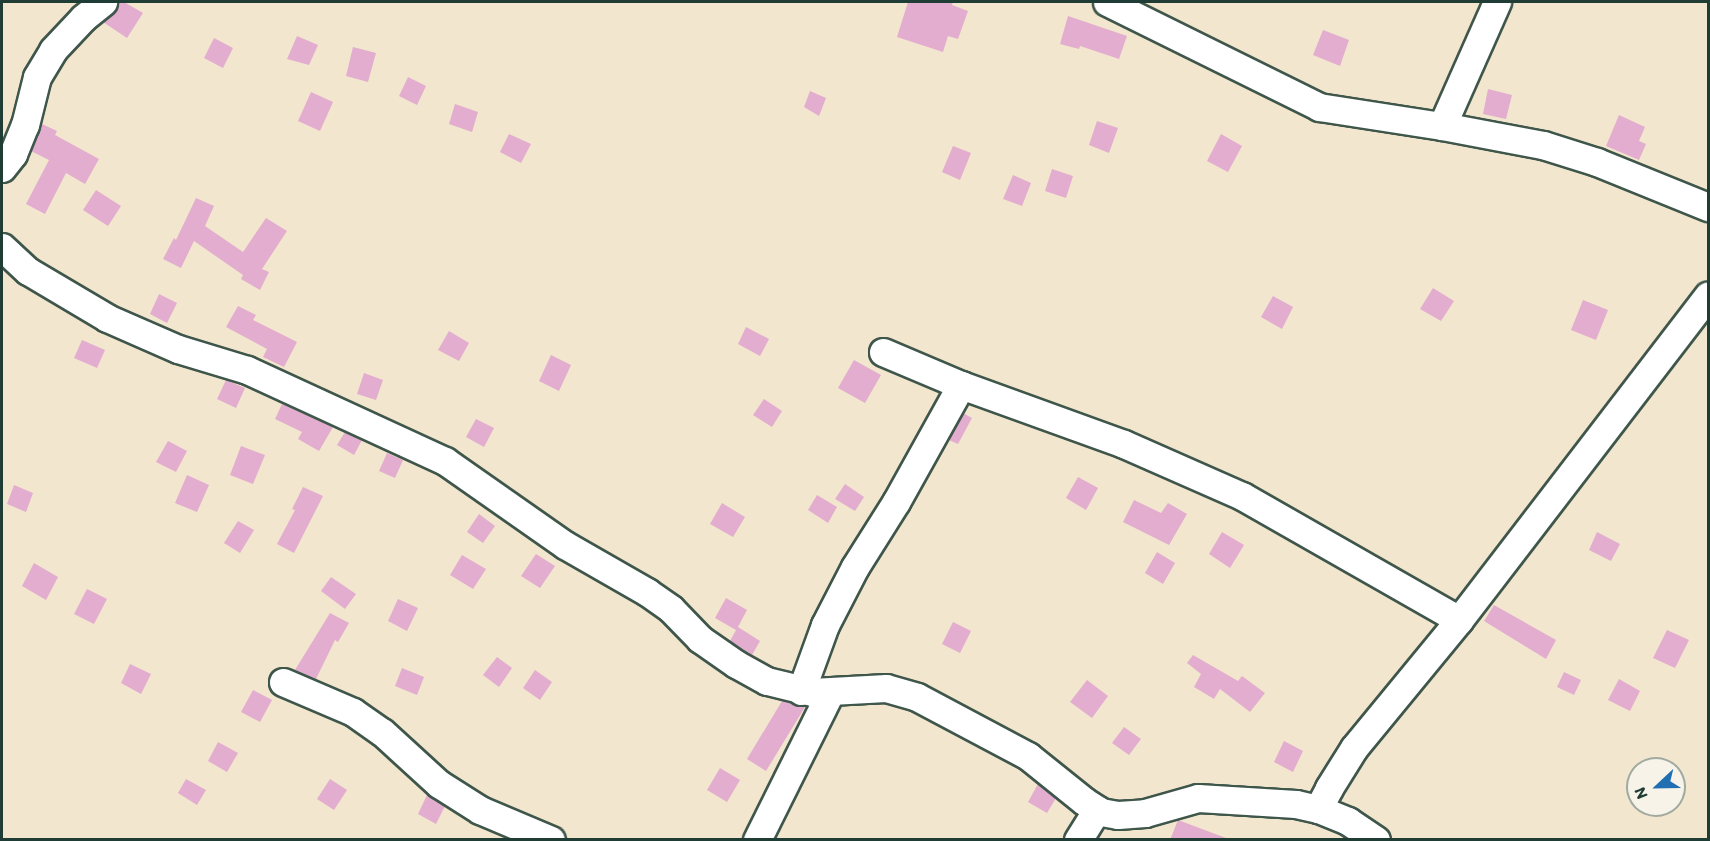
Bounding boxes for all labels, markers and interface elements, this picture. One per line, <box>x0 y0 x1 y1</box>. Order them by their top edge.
north arrow <box>1626 757 1686 817</box>
text: N <box>1630 785 1652 802</box>

